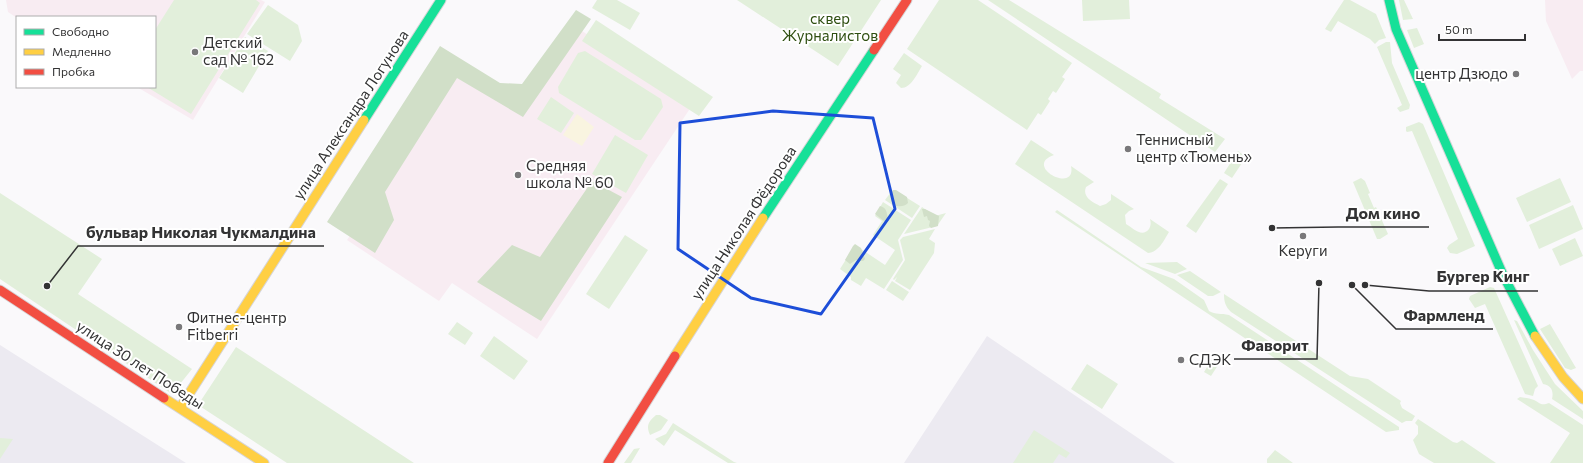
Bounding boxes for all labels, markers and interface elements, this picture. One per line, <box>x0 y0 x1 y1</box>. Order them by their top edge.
park label: сквер Журналистов <box>782 9 878 44</box>
legend <box>16 16 156 88</box>
scale bar <box>1439 16 1525 42</box>
text: 50 m <box>1445 22 1473 36</box>
text: Свободно <box>52 24 109 38</box>
street label: улица Александра Логунова <box>289 26 412 202</box>
place label: Детский сад № 162 <box>203 33 274 68</box>
text: Медленно <box>52 44 111 58</box>
marker: Детский сад № 162 <box>190 47 200 57</box>
text: Пробка <box>52 64 95 78</box>
place label: центр Дзюдо <box>1415 64 1508 82</box>
marker: центр Дзюдо <box>1511 69 1521 79</box>
place label: Теннисный центр «Тюмень» <box>1136 130 1252 165</box>
street label: улица Николая Фёдорова <box>687 142 800 303</box>
marker: Теннисный центр «Тюмень» <box>1123 144 1133 154</box>
place label: Средняя школа № 60 <box>526 156 614 191</box>
marker: Средняя школа № 60 <box>513 170 523 180</box>
callout: Дом кино <box>1338 199 1429 227</box>
text: Дом кино <box>1346 203 1421 222</box>
callout: бульвар Николая Чукмалдина <box>78 218 324 246</box>
text: бульвар Николая Чукмалдина <box>86 222 316 241</box>
marker: Керуги <box>1298 231 1308 241</box>
place label: Керуги <box>1279 241 1327 259</box>
callout: Бургер Кинг <box>1429 263 1538 291</box>
text: Бургер Кинг <box>1437 266 1529 285</box>
callout: Фармленд <box>1396 301 1493 329</box>
text: Фармленд <box>1404 305 1485 324</box>
place label: Фитнес-центр Fitberri <box>187 308 287 343</box>
street label: улица 30 лет Победы <box>73 316 208 412</box>
marker: Фитнес-центр Fitberri <box>174 322 184 332</box>
callout: Фаворит <box>1234 331 1317 359</box>
text: Фаворит <box>1241 335 1309 354</box>
place label: СДЭК <box>1189 350 1231 368</box>
marker: СДЭК <box>1176 355 1186 365</box>

